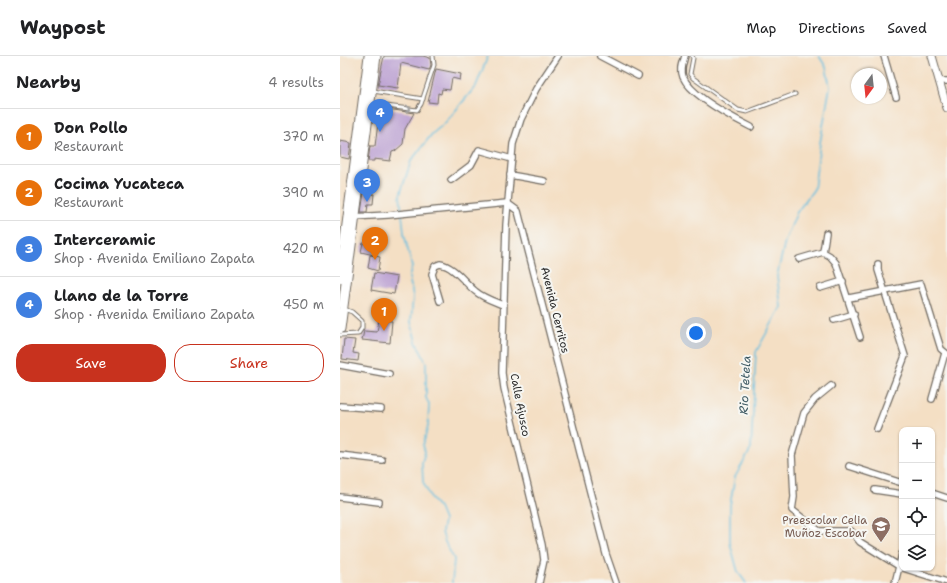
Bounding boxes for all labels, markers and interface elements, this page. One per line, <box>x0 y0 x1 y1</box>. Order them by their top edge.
text: Waypost <box>20 15 105 40</box>
text: Map <box>747 19 777 37</box>
text: Directions <box>799 19 865 37</box>
text: Saved <box>887 19 927 37</box>
north arrow <box>851 68 887 104</box>
text: Nearby <box>16 71 81 93</box>
text: 4 results <box>268 74 324 91</box>
pin: 4 <box>367 99 393 132</box>
one-way arrow <box>405 104 411 113</box>
text: Don Pollo <box>54 118 128 138</box>
text: 1 <box>26 128 32 145</box>
text: 370 m <box>282 128 324 145</box>
text: Restaurant <box>54 138 124 155</box>
pin: 3 <box>354 169 380 202</box>
text: Cocima Yucateca <box>54 174 184 194</box>
text: 2 <box>24 184 34 201</box>
text: 390 m <box>282 184 324 201</box>
text: Restaurant <box>54 194 124 211</box>
pin: 2 <box>362 227 388 260</box>
text: Interceramic <box>54 230 156 250</box>
text: 3 <box>24 240 34 257</box>
text: 420 m <box>282 240 324 257</box>
text: Shop · Avenida Emiliano Zapata <box>54 250 255 267</box>
street label: Avenida Cerritos <box>537 265 573 355</box>
text: Llano de la Torre <box>54 286 189 306</box>
text: 4 <box>24 296 34 313</box>
text: 450 m <box>283 296 324 313</box>
pin: 1 <box>371 298 397 331</box>
text: Shop · Avenida Emiliano Zapata <box>54 306 255 323</box>
your location <box>686 323 706 343</box>
button: Save <box>16 344 166 382</box>
button: Share <box>174 344 324 382</box>
water label: Rio Tetela <box>735 355 755 415</box>
street label: Calle Ajusco <box>507 372 534 438</box>
map controls <box>899 427 935 571</box>
button: + <box>899 427 935 463</box>
button: − <box>899 463 935 499</box>
button: locate <box>899 499 935 535</box>
place label: Preescolar Celia Muñoz Escobar <box>782 513 867 541</box>
school or university icon: Preescolar Celia Muñoz Escobar <box>870 515 892 543</box>
button: layers <box>899 535 935 571</box>

